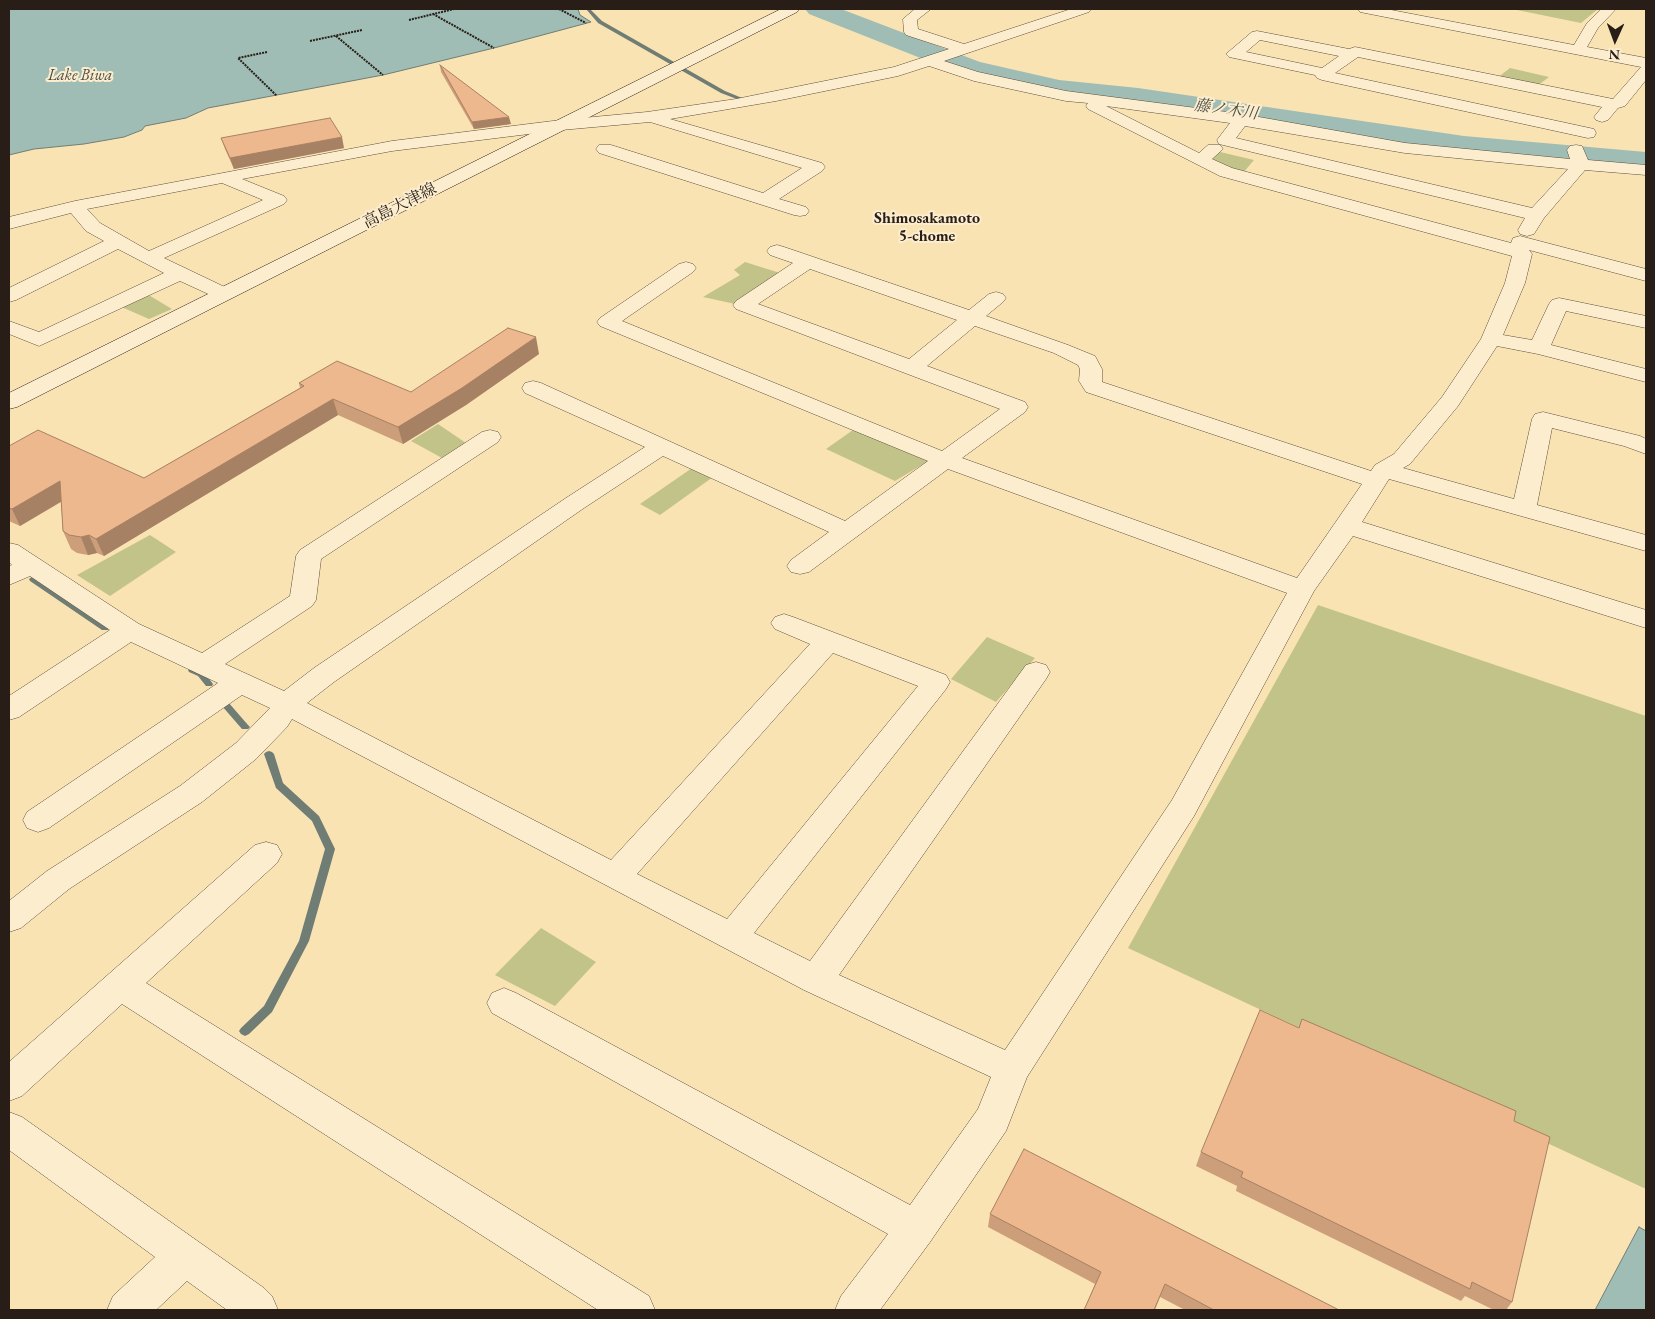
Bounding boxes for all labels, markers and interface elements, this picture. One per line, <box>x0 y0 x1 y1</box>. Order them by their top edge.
north arrow <box>1590 15 1640 65</box>
text: N <box>1609 46 1620 64</box>
water label: Lake Biwa <box>48 66 112 86</box>
water label: 藤ノ木川 <box>1193 96 1259 124</box>
street label: 高島大津線 <box>360 179 440 233</box>
district label: Shimosakamoto 5-chome <box>874 209 980 247</box>

